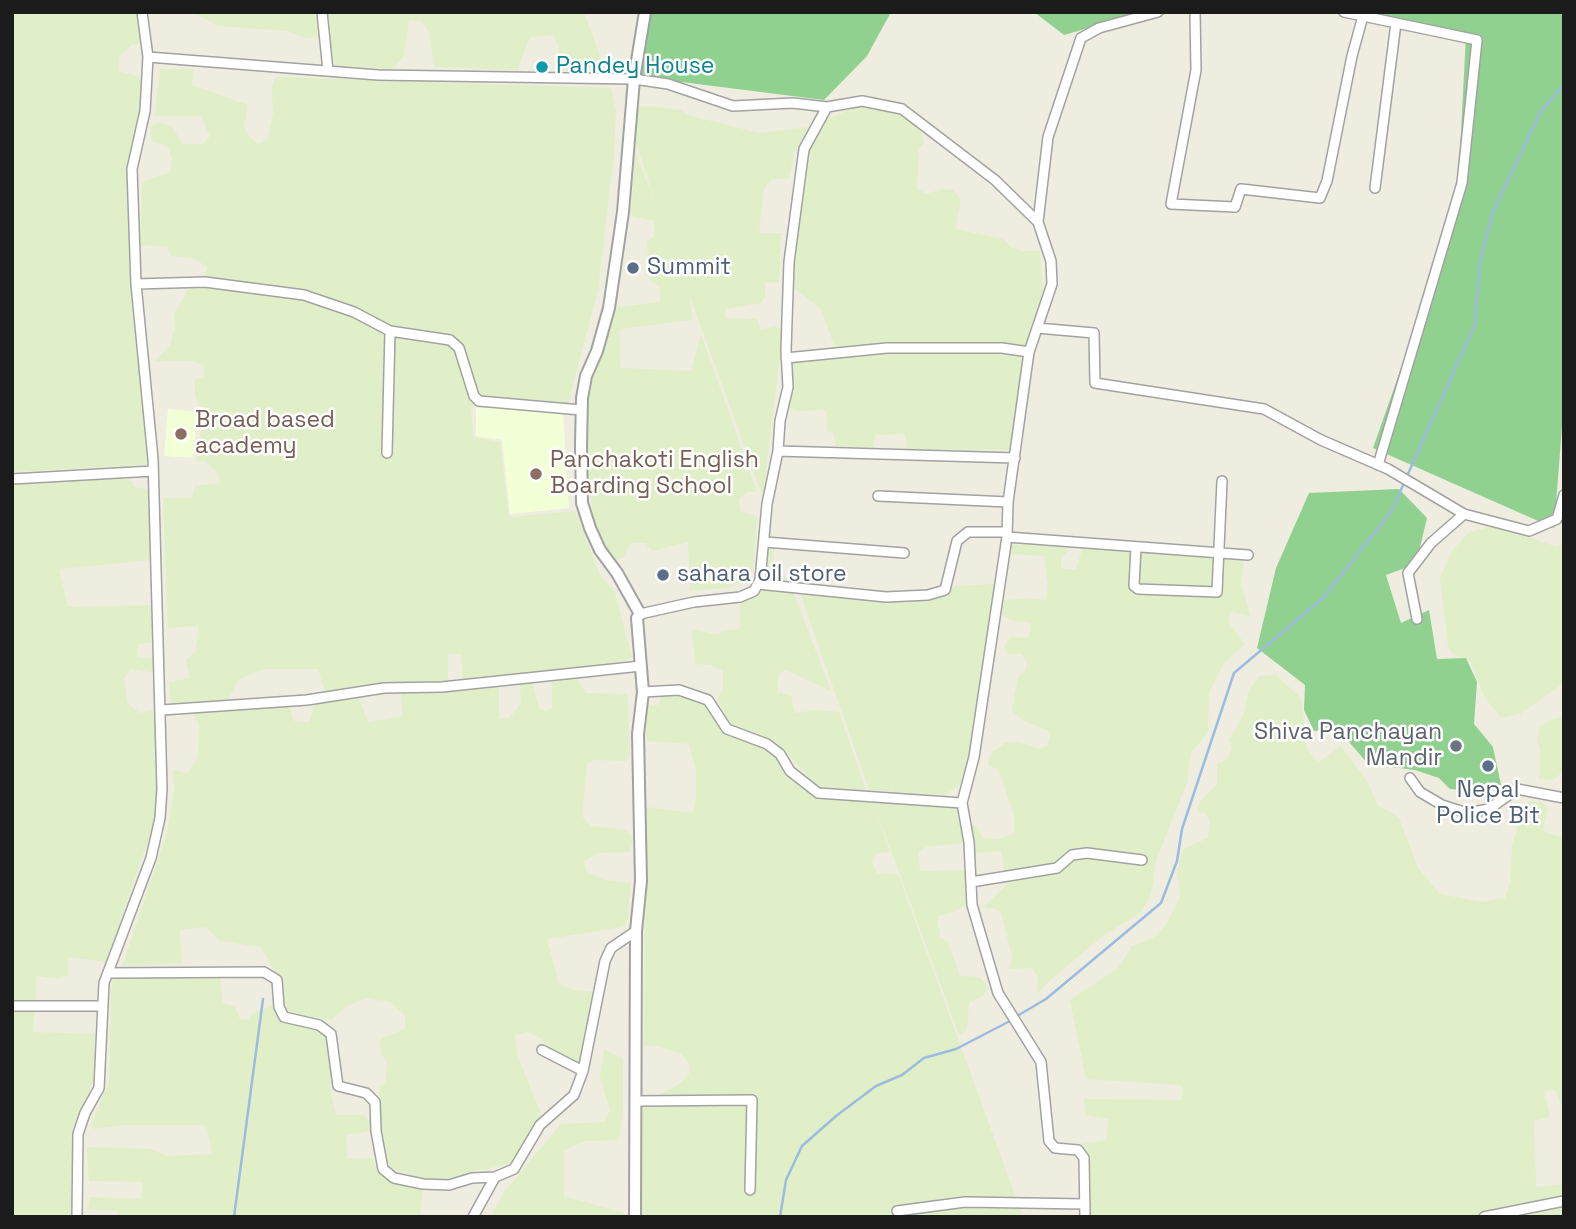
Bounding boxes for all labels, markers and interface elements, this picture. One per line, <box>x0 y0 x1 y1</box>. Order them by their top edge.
place label: Pandey House <box>556 53 714 81</box>
marker: Pandey House <box>534 59 550 75</box>
place label: Summit <box>647 254 731 282</box>
marker: Summit <box>625 260 641 276</box>
place label: Broad based academy <box>195 407 335 461</box>
marker: Broad based academy <box>173 426 189 442</box>
place label: Panchakoti English Boarding School <box>550 447 759 501</box>
marker: Panchakoti English Boarding School <box>528 466 544 482</box>
place label: sahara oil store <box>677 561 847 589</box>
marker: sahara oil store <box>655 567 671 583</box>
place label: Shiva Panchayan Mandir <box>1254 719 1442 773</box>
marker: Shiva Panchayan Mandir <box>1448 738 1464 754</box>
marker: Nepal Police Bit <box>1480 758 1496 774</box>
place label: Nepal Police Bit <box>1436 777 1540 831</box>

